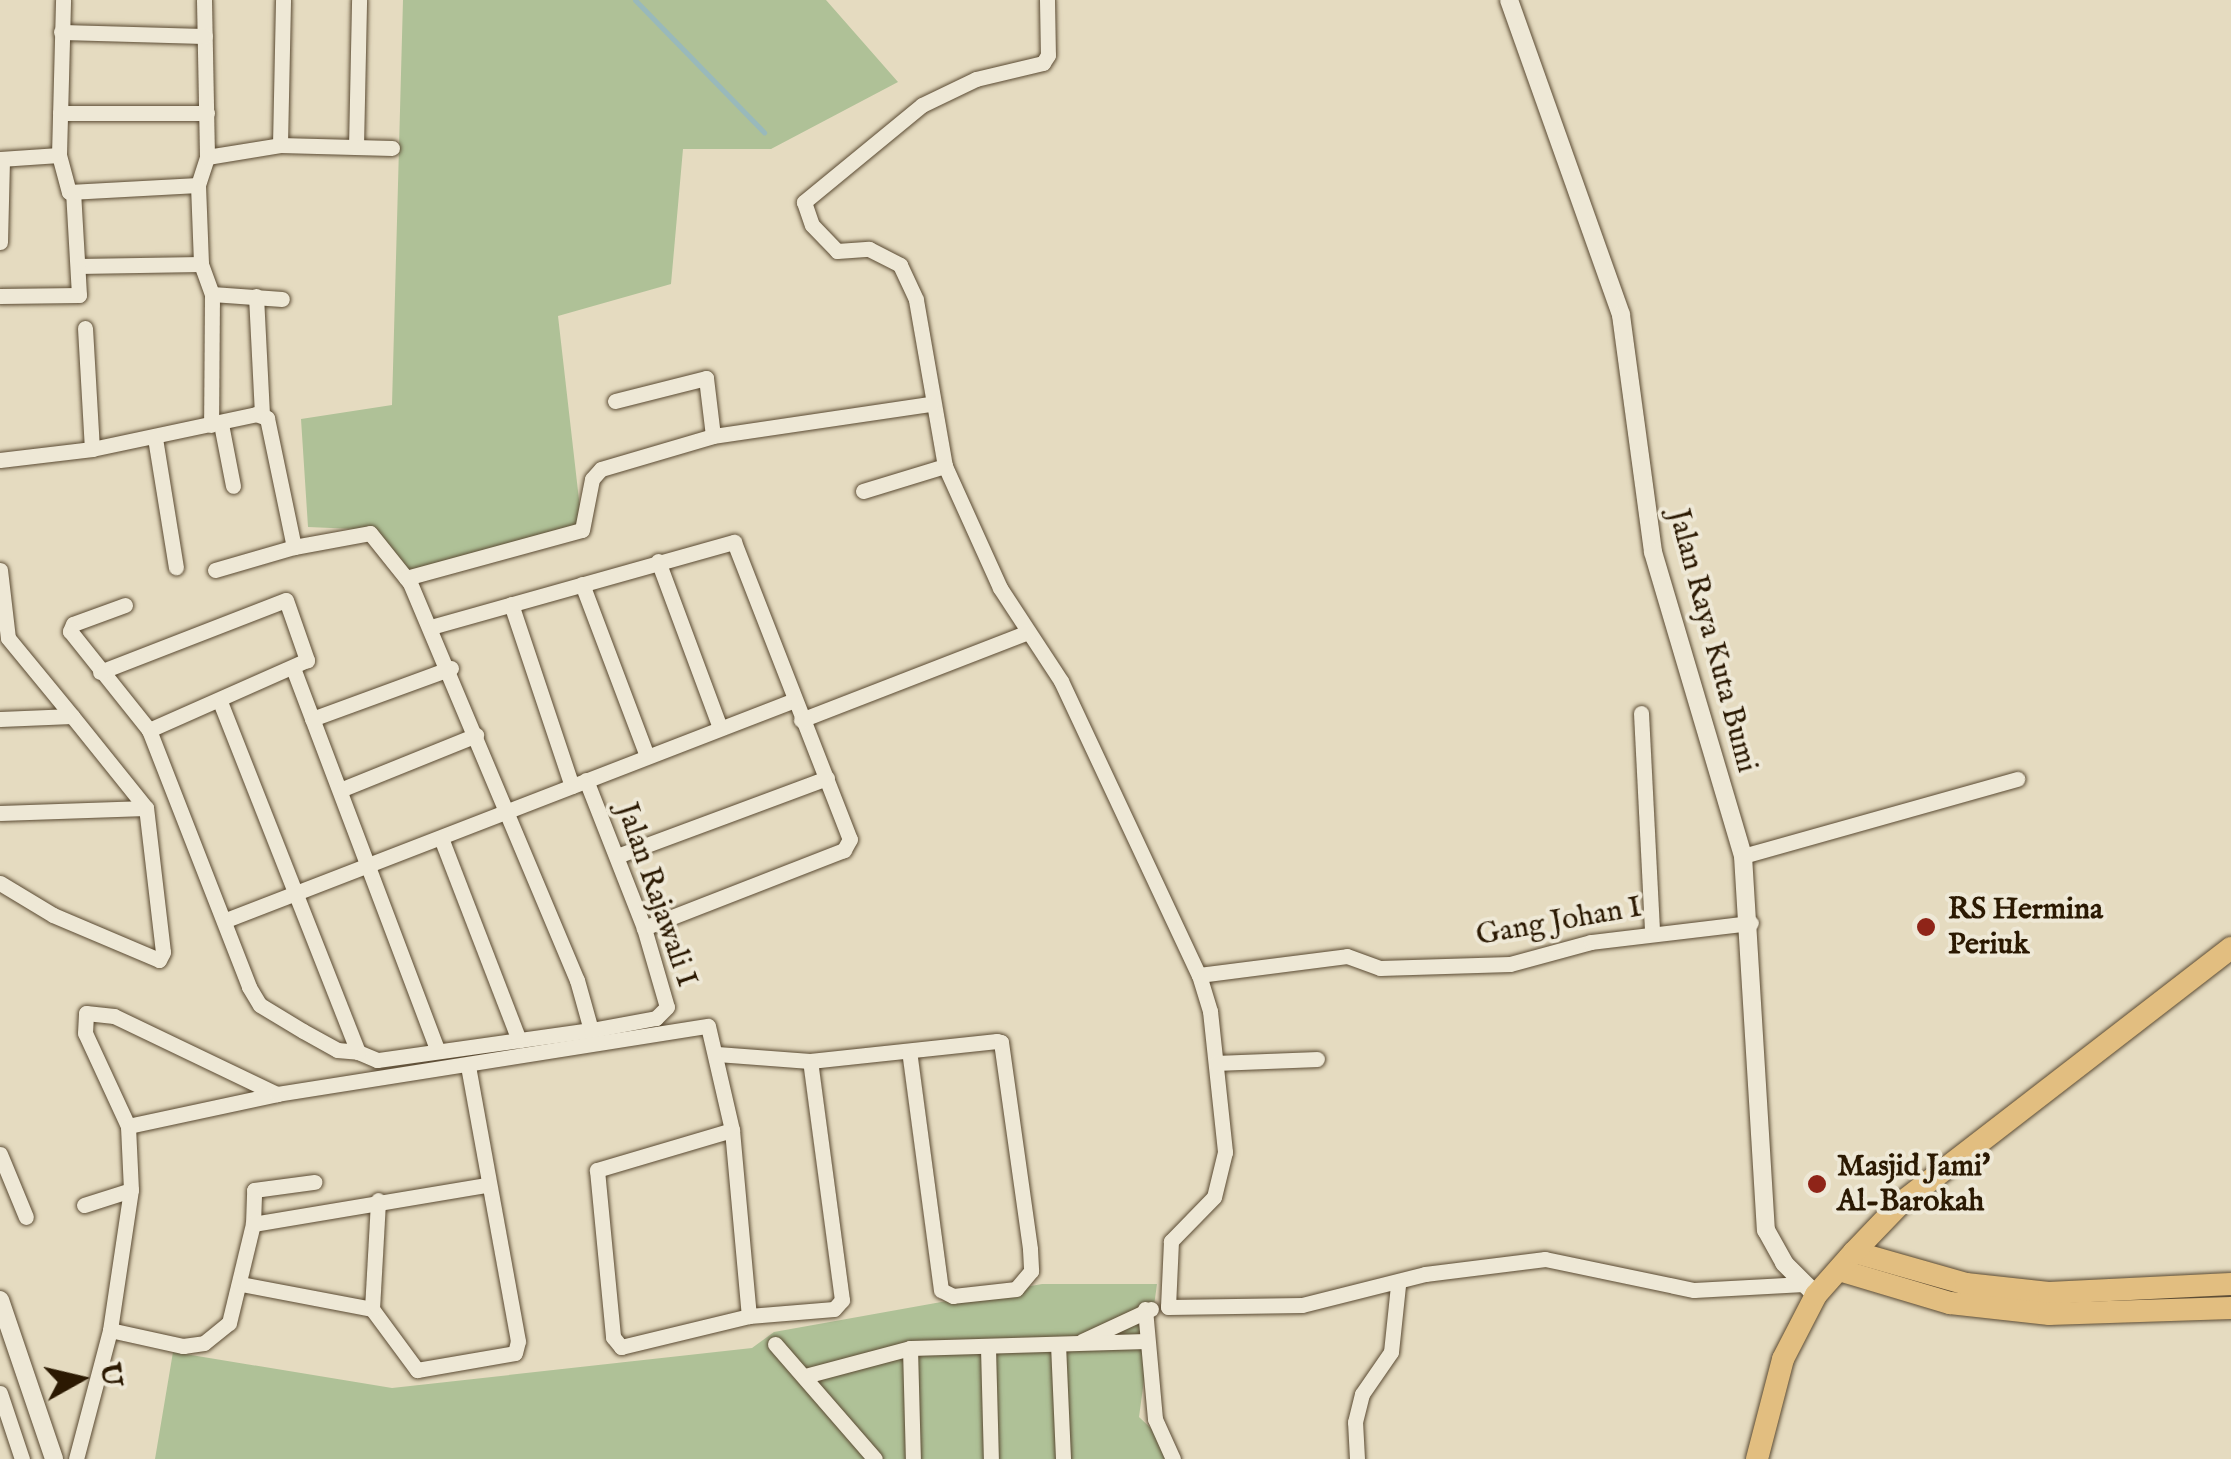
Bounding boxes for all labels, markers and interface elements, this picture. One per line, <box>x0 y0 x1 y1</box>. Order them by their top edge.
street label: Jalan Raya Kuta Bumi <box>1660 505 1764 777</box>
street label: Jalan Rajawali I <box>608 798 704 992</box>
street label: Gang Johan I <box>1473 890 1645 954</box>
place label: RS Hermina Periuk <box>1948 892 2103 962</box>
marker: RS Hermina Periuk <box>1913 914 1939 940</box>
place label: Masjid Jami' Al-Barokah <box>1837 1149 1990 1220</box>
marker: Masjid Jami' Al-Barokah <box>1806 1173 1828 1195</box>
north arrow <box>30 1329 130 1429</box>
text: U <box>91 1361 129 1389</box>

